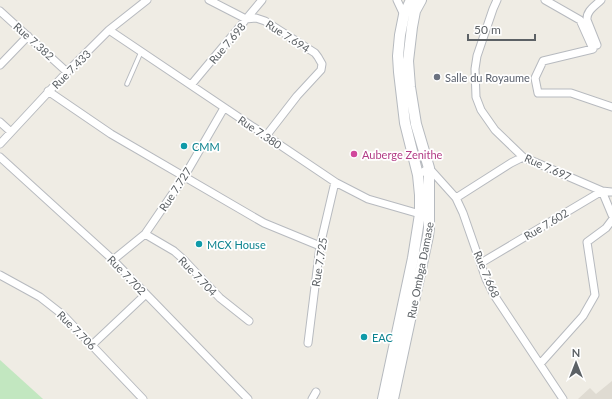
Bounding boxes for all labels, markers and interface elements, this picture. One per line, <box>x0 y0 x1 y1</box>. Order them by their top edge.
scale bar <box>468 16 535 42</box>
street label: Rue 7.694 <box>264 17 313 55</box>
street label: Rue 7.382 <box>11 20 57 62</box>
street label: Rue 7.698 <box>206 20 248 66</box>
text: 50 m <box>474 22 501 37</box>
street label: Rue 7.433 <box>49 47 93 91</box>
place label: Salle du Royaume <box>445 71 530 84</box>
marker: Salle du Royaume <box>432 72 442 82</box>
street label: Rue 7.380 <box>236 113 285 152</box>
place label: CMM <box>192 140 220 153</box>
marker: CMM <box>179 141 189 151</box>
place label: Auberge Zenithe <box>362 148 443 161</box>
marker: Auberge Zenithe <box>349 149 359 159</box>
street label: Rue 7.697 <box>523 151 573 183</box>
street label: Rue 7.727 <box>156 165 194 213</box>
street label: Rue 7.602 <box>521 206 571 242</box>
street label: Rue Ombga Damase <box>404 220 436 319</box>
street label: Rue 7.725 <box>309 237 329 287</box>
place label: MCX House <box>207 238 266 251</box>
marker: MCX House <box>194 239 204 249</box>
street label: Rue 7.668 <box>471 249 503 299</box>
street label: Rue 7.702 <box>105 253 149 297</box>
street label: Rue 7.704 <box>176 254 220 299</box>
street label: Rue 7.706 <box>55 308 99 352</box>
place label: EAC <box>372 331 394 344</box>
marker: EAC <box>359 332 369 342</box>
north arrow <box>556 343 596 383</box>
text: N <box>572 346 580 359</box>

